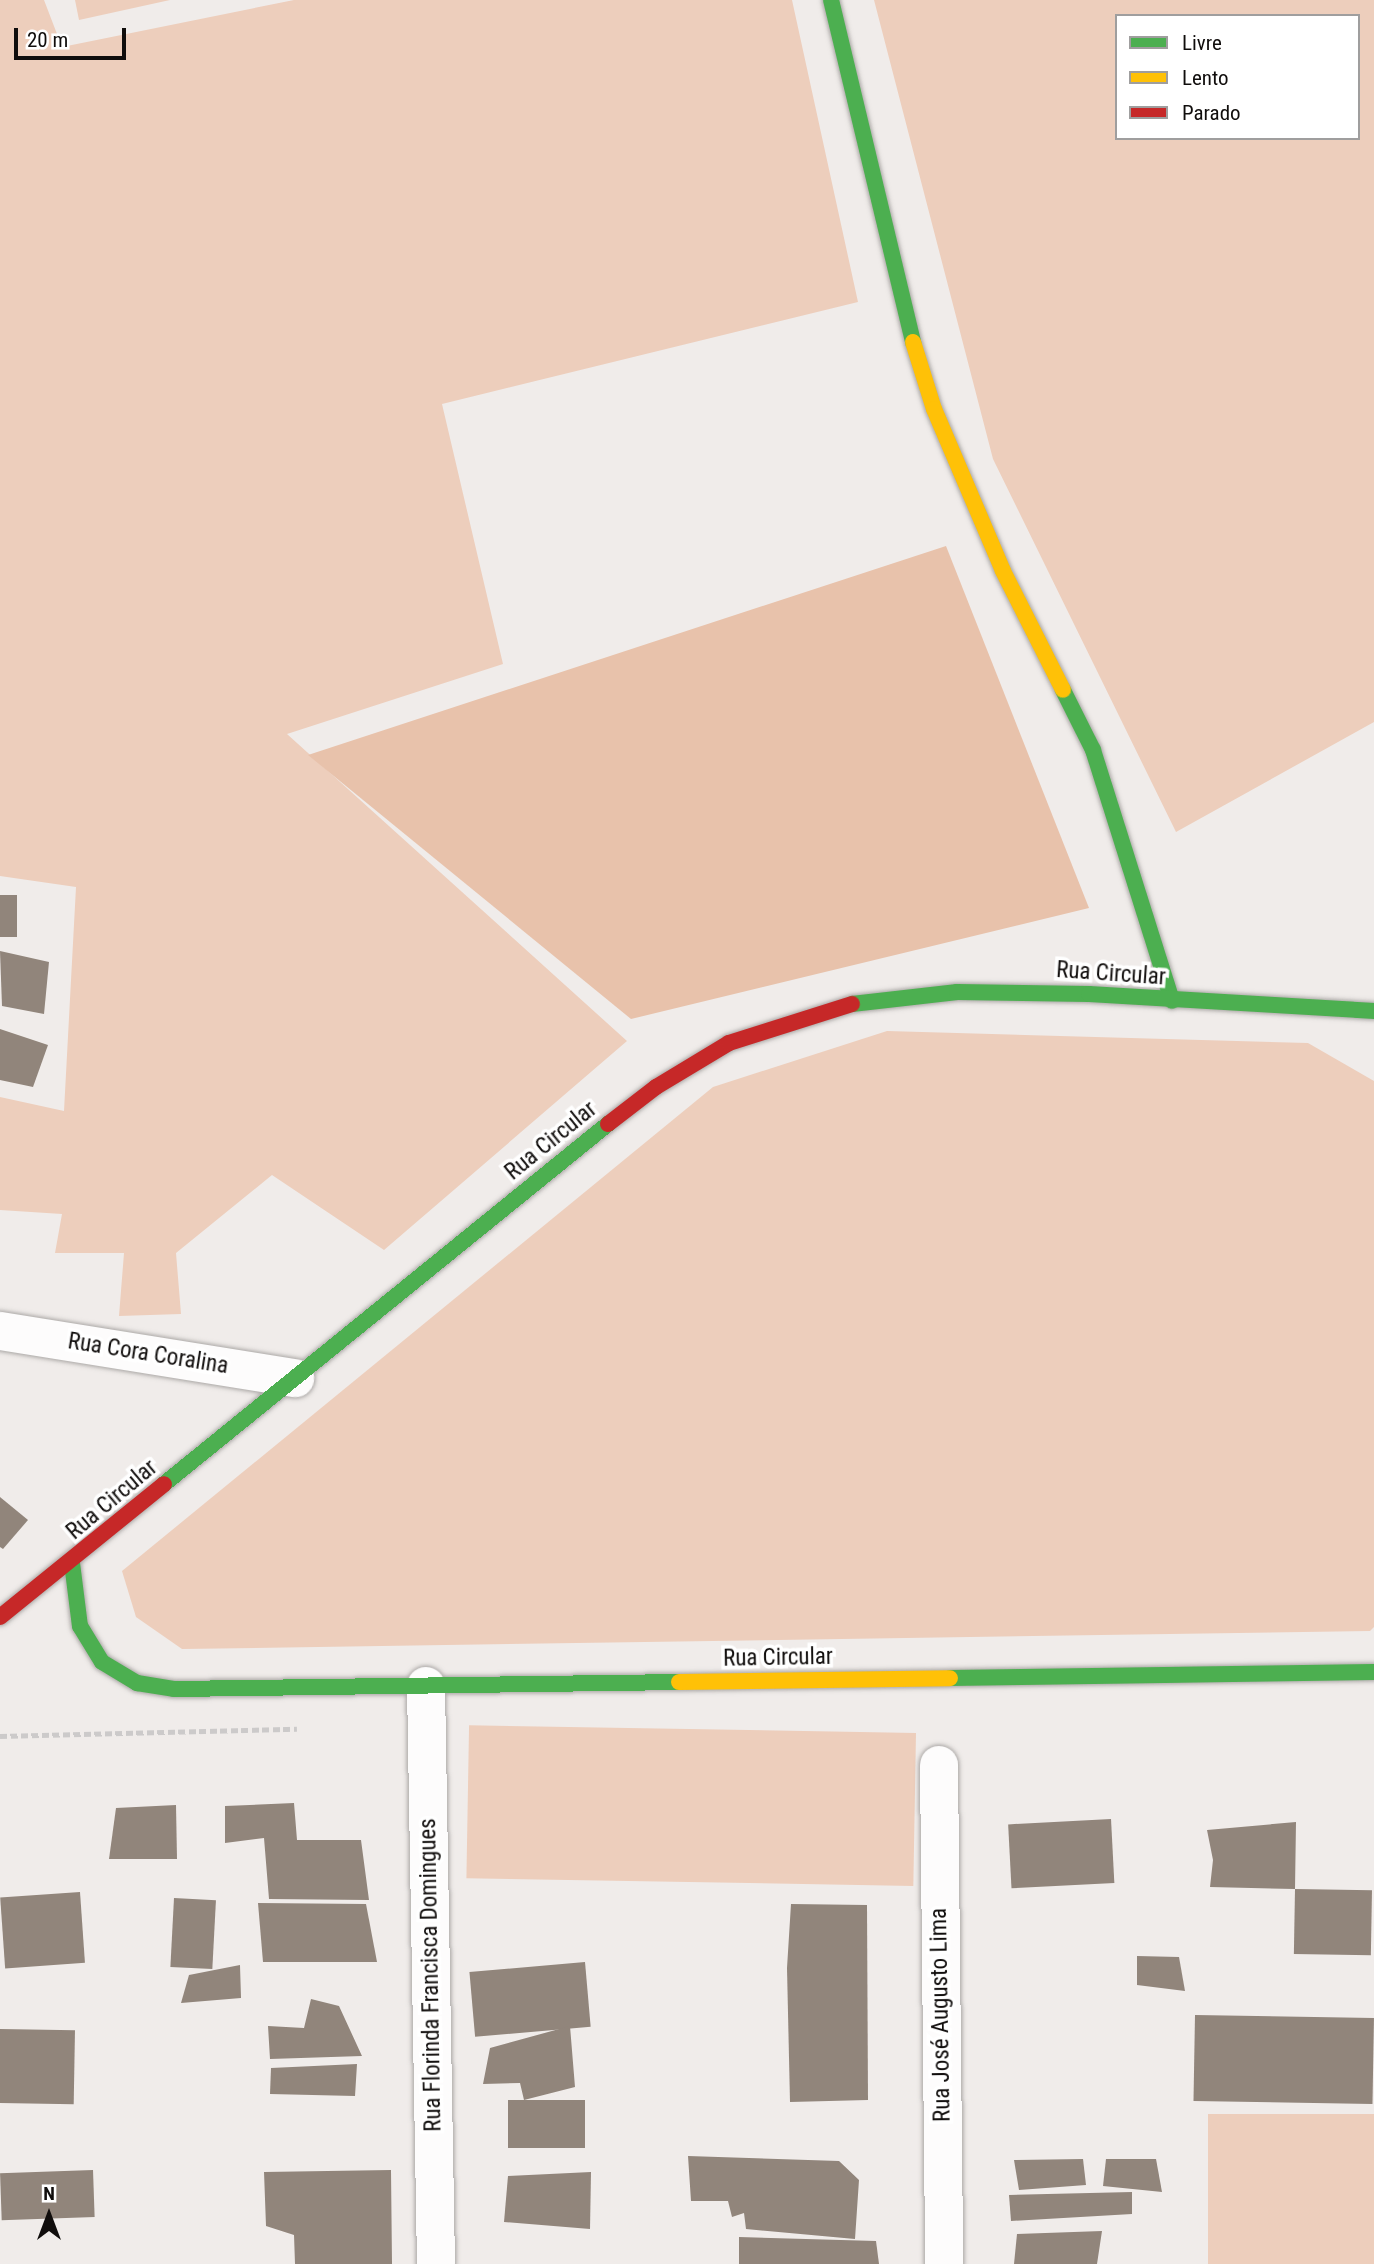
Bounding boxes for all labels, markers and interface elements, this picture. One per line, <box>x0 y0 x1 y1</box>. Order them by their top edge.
scale bar <box>18 14 130 58</box>
legend <box>1115 14 1360 140</box>
text: 20 m <box>27 28 68 52</box>
text: Livre <box>1182 31 1222 55</box>
text: Lento <box>1182 66 1229 90</box>
text: Parado <box>1182 101 1241 125</box>
street label: Rua Circular <box>1055 956 1167 992</box>
street label: Rua Circular <box>500 1096 602 1186</box>
street label: Rua Cora Coralina <box>66 1328 230 1380</box>
street label: Rua Circular <box>61 1454 163 1546</box>
street label: Rua Circular <box>723 1643 833 1673</box>
street label: Rua Florinda Francisca Domingues <box>414 1818 448 2132</box>
street label: Rua José Augusto Lima <box>925 1908 957 2122</box>
north arrow <box>14 2180 84 2250</box>
text: N <box>43 2182 55 2205</box>

